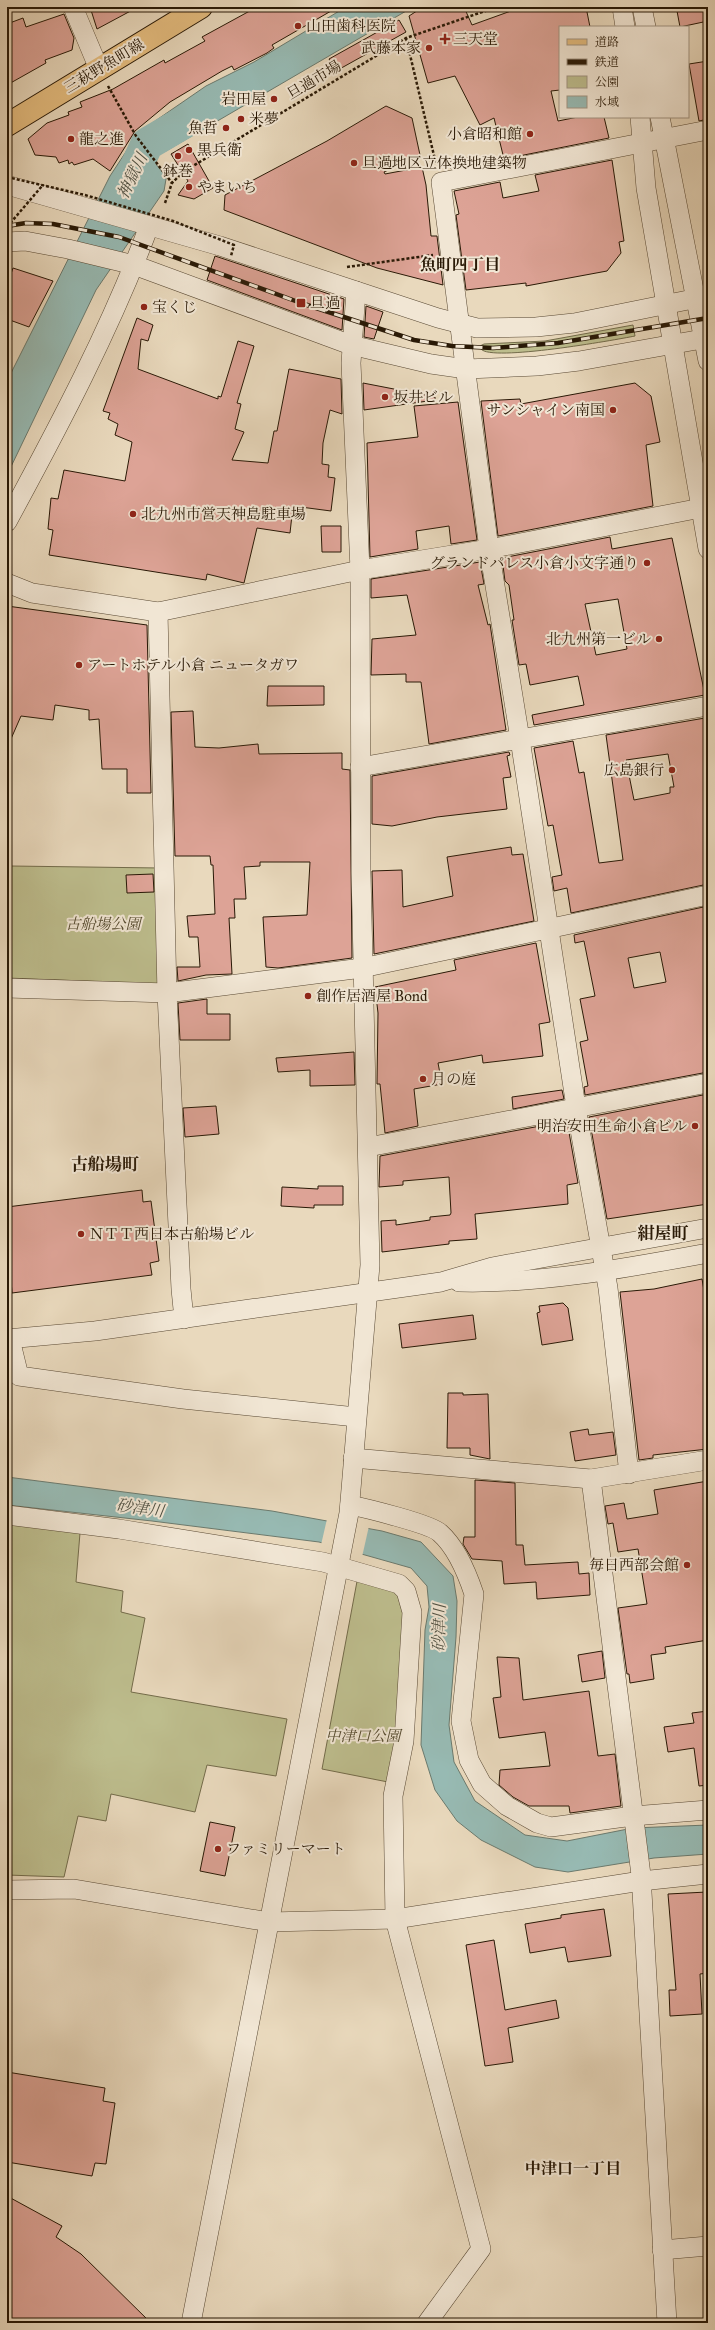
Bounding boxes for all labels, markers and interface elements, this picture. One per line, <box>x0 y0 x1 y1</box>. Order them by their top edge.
place label: 山田歯科医院 <box>306 17 396 35</box>
marker: 山田歯科医院 <box>293 21 303 31</box>
legend <box>559 26 689 118</box>
place label: 三天堂 <box>453 30 498 48</box>
marker: 三天堂 <box>440 34 450 44</box>
street label: 三萩野魚町線 <box>61 35 147 97</box>
text: 道路 <box>595 35 619 49</box>
place label: 武藤本家 <box>361 39 421 57</box>
marker: 武藤本家 <box>424 43 434 53</box>
text: 鉄道 <box>594 55 619 69</box>
street label: 旦過市場 <box>284 57 344 103</box>
text: 公園 <box>595 75 619 89</box>
place label: 岩田屋 <box>221 90 266 108</box>
marker: 岩田屋 <box>269 94 279 104</box>
text: 水域 <box>595 95 619 109</box>
place label: 米夢 <box>249 110 279 128</box>
marker: 米夢 <box>236 114 246 124</box>
place label: 魚哲 <box>188 119 218 137</box>
marker: 魚哲 <box>221 123 231 133</box>
place label: 小倉昭和館 <box>447 125 522 143</box>
marker: 小倉昭和館 <box>525 129 535 139</box>
place label: 龍之進 <box>79 130 124 148</box>
marker: 龍之進 <box>66 134 76 144</box>
place label: 黒兵衛 <box>197 141 242 159</box>
marker: 黒兵衛 <box>184 145 194 155</box>
water label: 神獄川 <box>113 148 152 202</box>
marker: 鉢巻 <box>173 151 183 161</box>
place label: 旦過地区立体換地建築物 <box>362 154 527 172</box>
marker: 旦過地区立体換地建築物 <box>349 158 359 168</box>
place label: 鉢巻 <box>163 162 193 180</box>
place label: やまいち <box>197 178 257 196</box>
marker: やまいち <box>184 182 194 192</box>
district label: 魚町四丁目 <box>420 255 500 274</box>
place label: 旦過 <box>310 294 340 312</box>
marker: 旦過 <box>295 297 307 309</box>
place label: 宝くじ <box>152 298 197 316</box>
marker: 宝くじ <box>139 302 149 312</box>
place label: 坂井ビル <box>393 388 453 406</box>
marker: 坂井ビル <box>380 392 390 402</box>
place label: サンシャイン南国 <box>486 401 605 419</box>
marker: サンシャイン南国 <box>608 405 618 415</box>
place label: 北九州市営天神島駐車場 <box>141 505 306 523</box>
marker: 北九州市営天神島駐車場 <box>128 509 138 519</box>
place label: グランドパレス小倉小文字通り <box>430 554 639 572</box>
marker: グランドパレス小倉小文字通り <box>642 558 652 568</box>
place label: 北九州第一ビル <box>546 630 651 648</box>
marker: 北九州第一ビル <box>654 634 664 644</box>
place label: アートホテル小倉 ニュータガワ <box>87 656 299 674</box>
marker: アートホテル小倉 ニュータガワ <box>74 660 84 670</box>
place label: 広島銀行 <box>604 761 664 779</box>
marker: 広島銀行 <box>667 765 677 775</box>
park label: 古船場公園 <box>65 915 143 933</box>
place label: 創作居酒屋 Bond <box>316 987 428 1005</box>
marker: 創作居酒屋 Bond <box>303 991 313 1001</box>
place label: 月の庭 <box>431 1070 476 1088</box>
marker: 月の庭 <box>418 1074 428 1084</box>
place label: 明治安田生命小倉ビル <box>537 1117 687 1135</box>
marker: 明治安田生命小倉ビル <box>690 1121 700 1131</box>
district label: 古船場町 <box>71 1154 139 1175</box>
district label: 紺屋町 <box>638 1223 689 1244</box>
place label: ＮＴＴ西日本古船場ビル <box>89 1225 254 1243</box>
marker: ＮＴＴ西日本古船場ビル <box>76 1229 86 1239</box>
water label: 砂津川 <box>115 1495 167 1521</box>
place label: 毎日西部会館 <box>589 1556 679 1574</box>
marker: 毎日西部会館 <box>682 1560 692 1570</box>
water label: 砂津川 <box>429 1602 449 1652</box>
park label: 中津口公園 <box>325 1727 403 1745</box>
place label: ファミリーマート <box>226 1840 346 1858</box>
marker: ファミリーマート <box>213 1844 223 1854</box>
district label: 中津口一丁目 <box>525 2159 621 2178</box>

